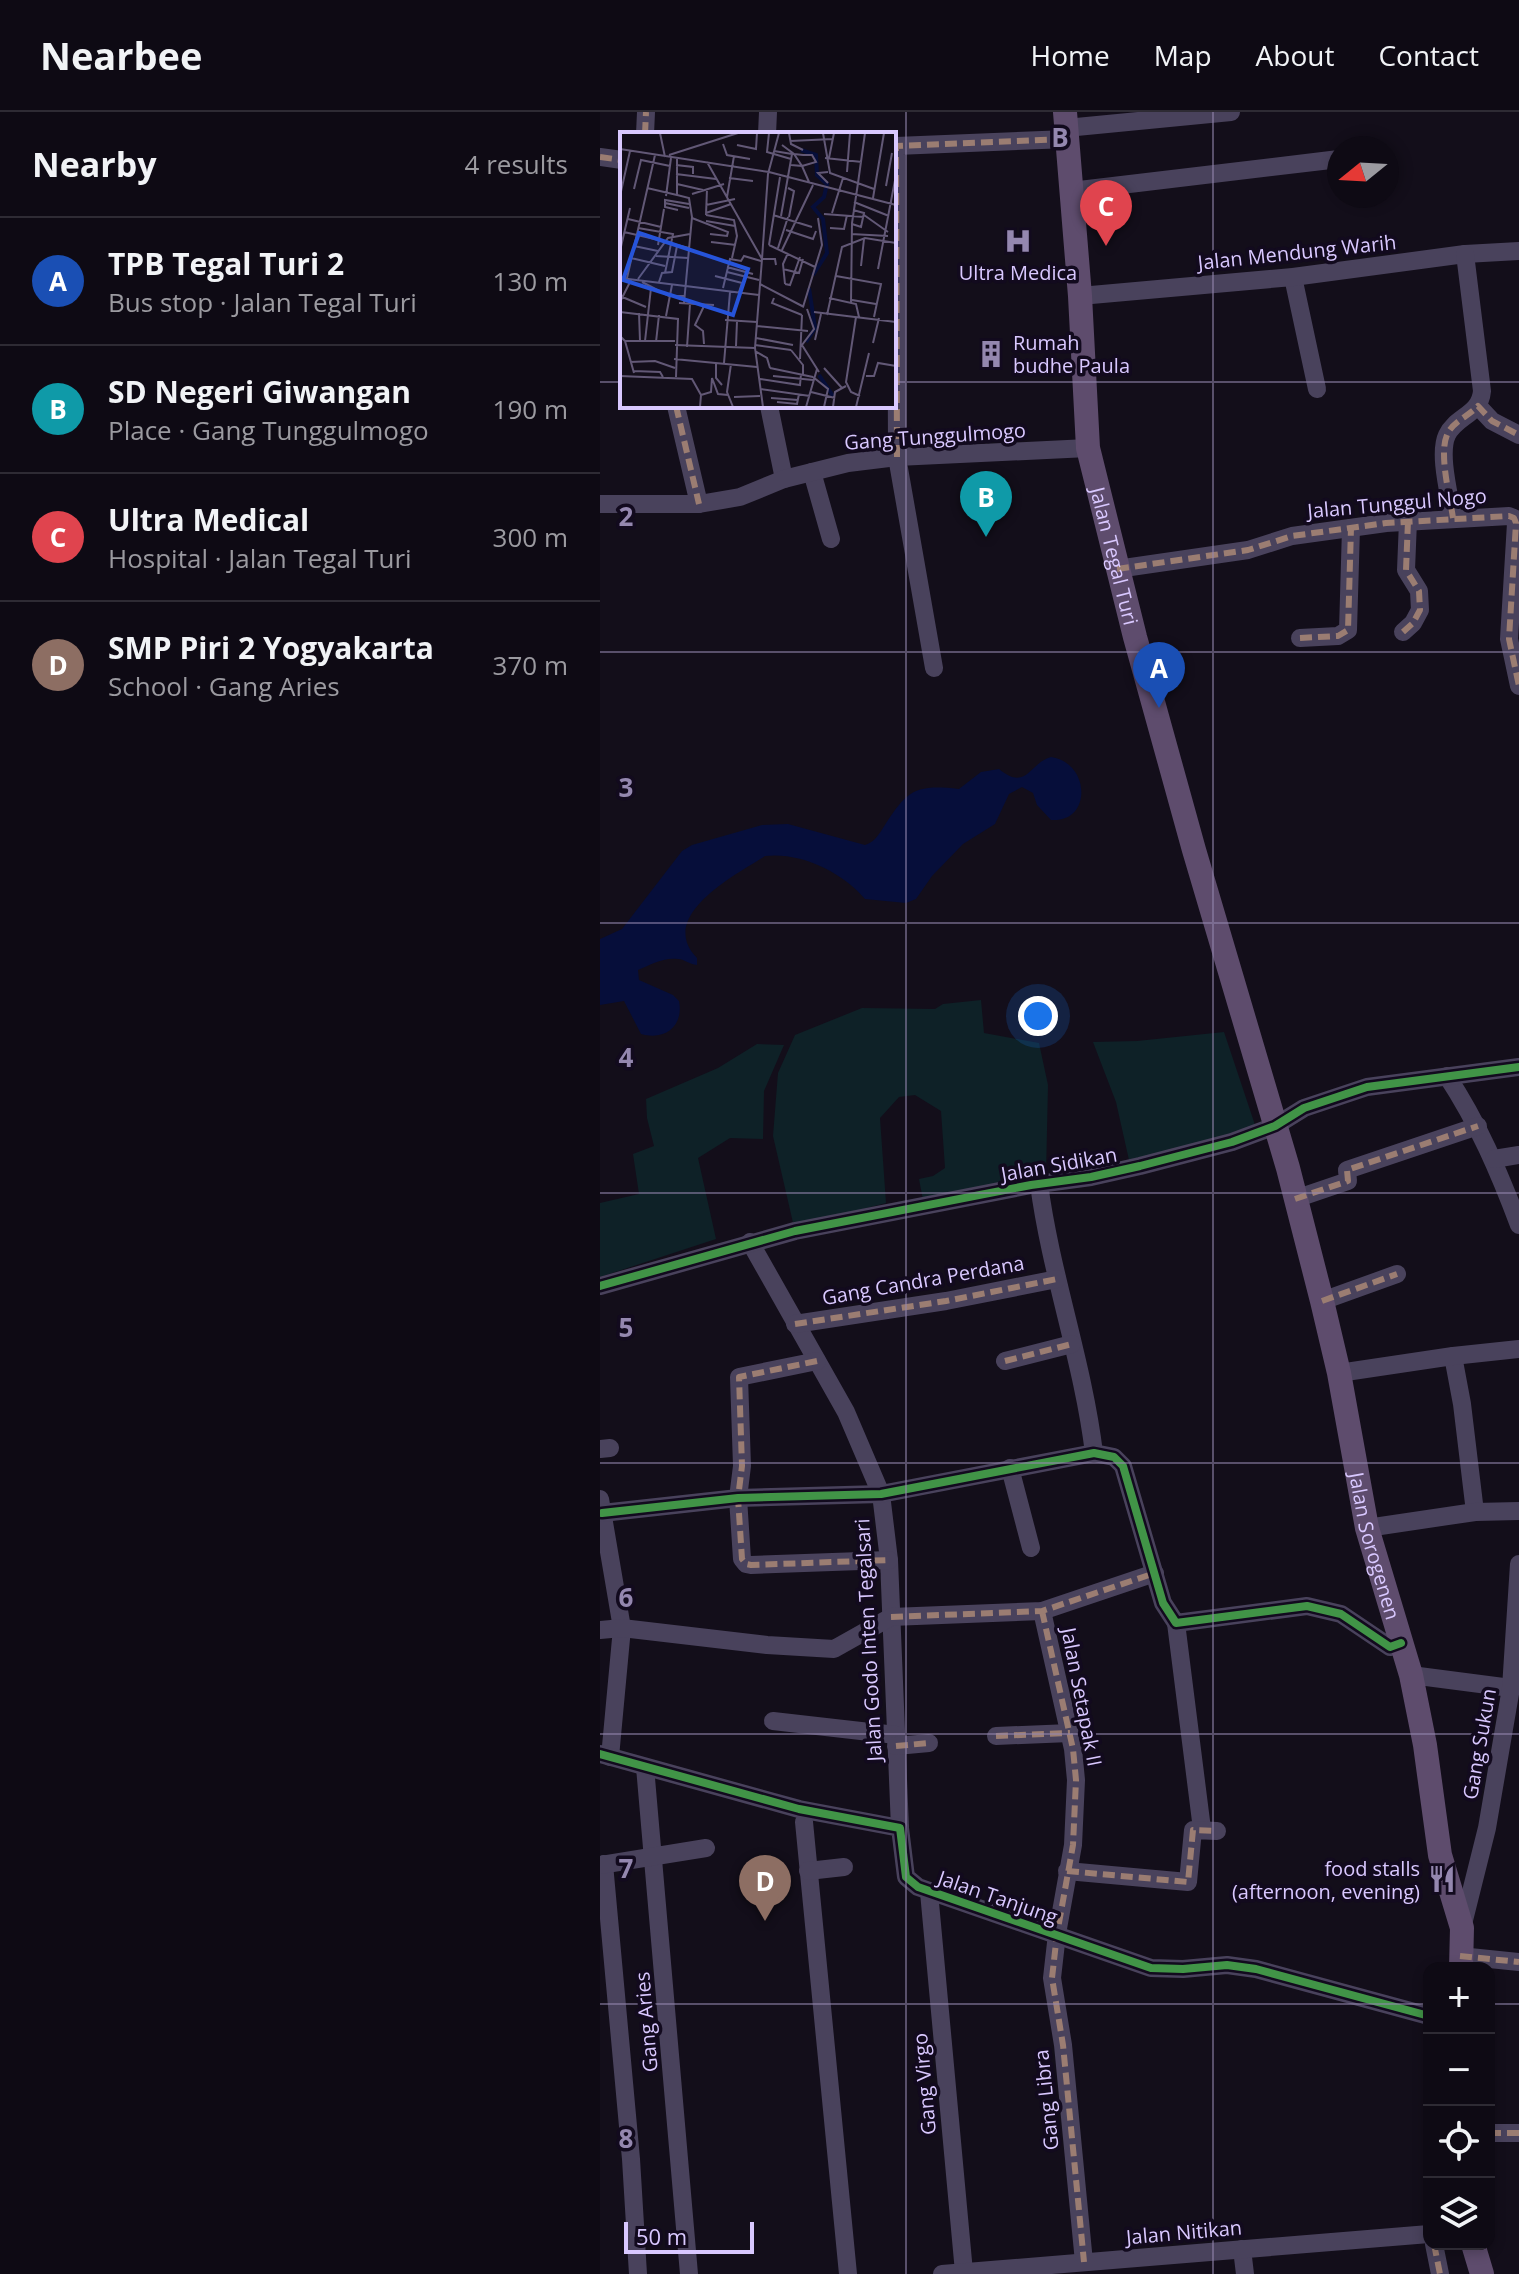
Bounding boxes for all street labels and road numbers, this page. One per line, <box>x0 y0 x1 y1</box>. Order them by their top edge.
street label: Jalan Mendung Warih <box>1194 228 1398 276</box>
street label: Gang Tunggulmogo <box>843 416 1027 456</box>
street label: Jalan Tegal Turi <box>1084 482 1145 628</box>
street label: Jalan Tunggul Nogo <box>1304 482 1488 524</box>
street label: Jalan Sidikan <box>997 1141 1119 1188</box>
street label: Gang Candra Perdana <box>820 1249 1026 1311</box>
street label: Jalan Sorogenen <box>1343 1468 1407 1623</box>
street label: Jalan Godo Inten Tegalsari <box>848 1518 888 1764</box>
street label: Jalan Setapak II <box>1055 1623 1109 1769</box>
street label: Gang Sukun <box>1456 1686 1502 1802</box>
street label: Jalan Tanjung <box>933 1863 1062 1930</box>
street label: Gang Aries <box>628 1971 664 2073</box>
street label: Gang Virgo <box>906 2032 942 2136</box>
street label: Gang Libra <box>1027 2048 1065 2152</box>
street label: Jalan Nitikan <box>1123 2213 1243 2251</box>

